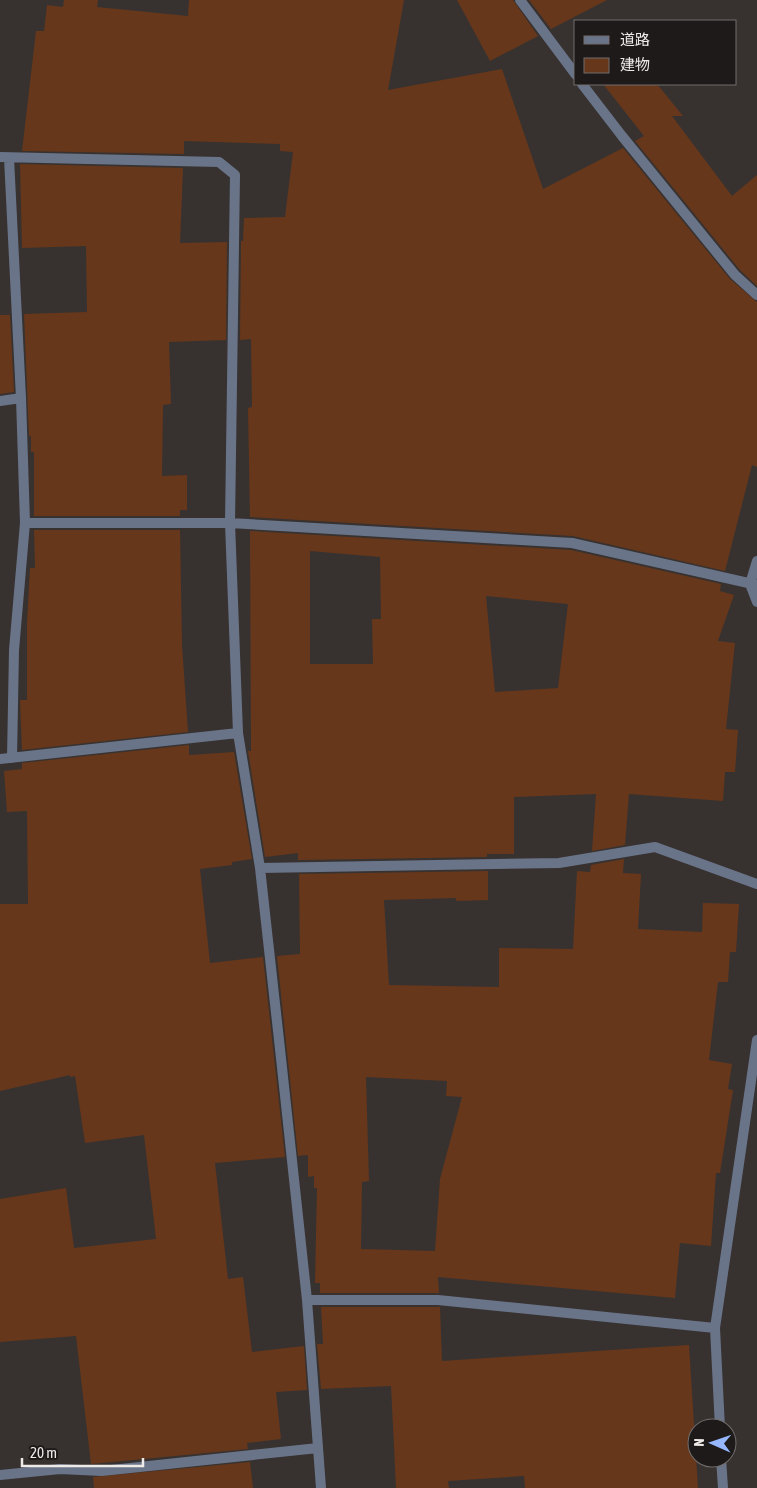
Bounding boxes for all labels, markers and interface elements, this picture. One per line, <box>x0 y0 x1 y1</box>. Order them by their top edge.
legend <box>574 20 737 85</box>
text: 道路 <box>620 31 650 48</box>
text: 建物 <box>620 56 650 73</box>
north arrow <box>687 1418 737 1468</box>
scale bar <box>22 1436 144 1468</box>
text: N <box>691 1438 707 1447</box>
text: 20 m <box>30 1444 57 1461</box>

